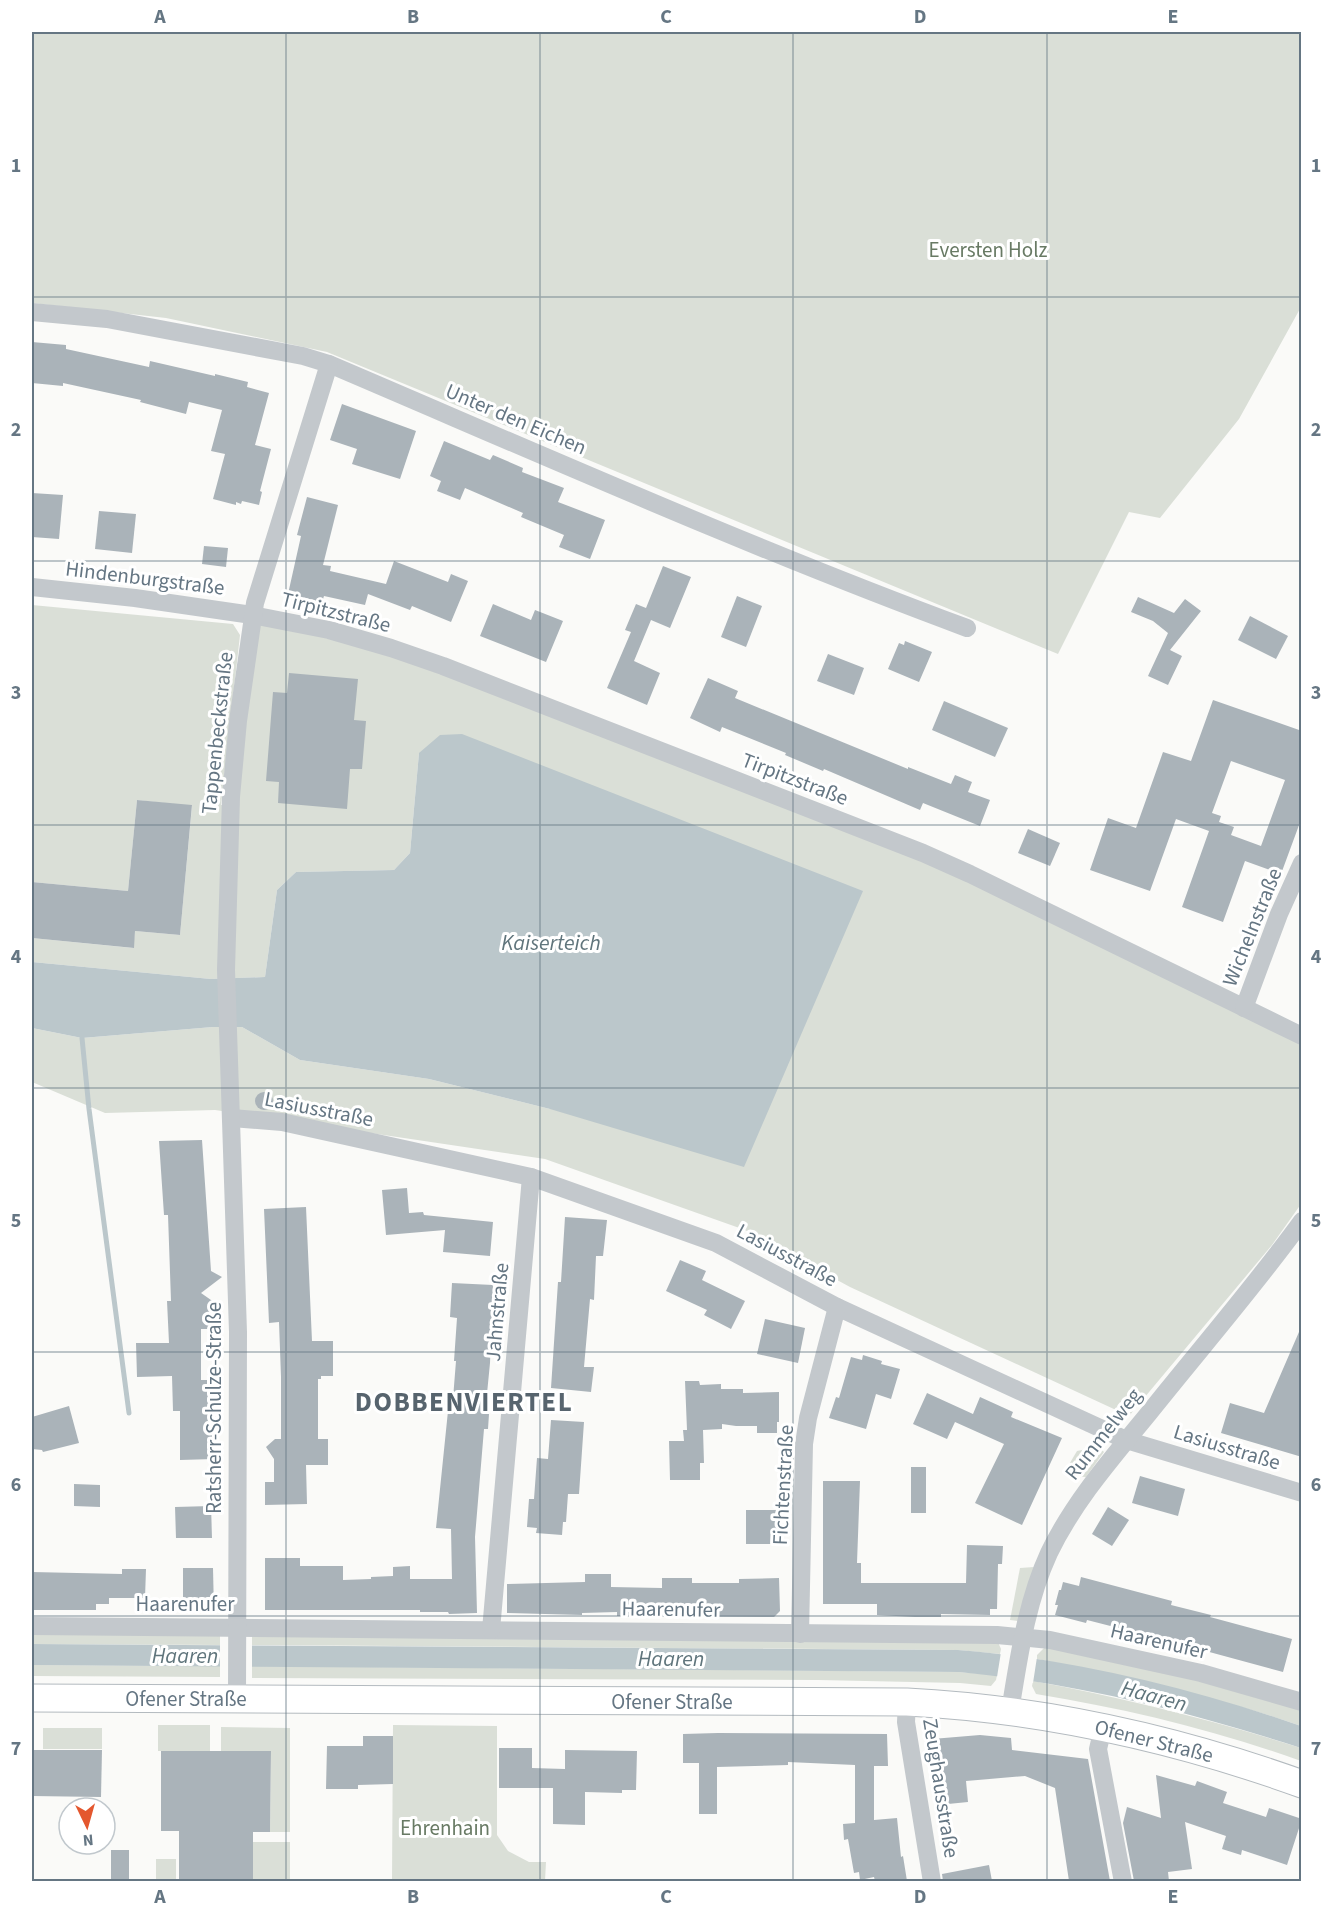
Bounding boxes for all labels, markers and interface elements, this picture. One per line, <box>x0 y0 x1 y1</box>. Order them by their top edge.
text: A <box>153 3 166 31</box>
text: B <box>407 3 419 31</box>
text: C <box>660 3 672 31</box>
text: D <box>914 3 926 31</box>
text: E <box>1168 3 1178 31</box>
text: 1 <box>11 152 21 180</box>
text: 1 <box>1311 152 1321 180</box>
park label: Eversten Holz <box>929 235 1048 265</box>
street label: Unter den Eichen <box>441 376 591 462</box>
text: 2 <box>11 416 21 444</box>
text: 2 <box>1311 416 1321 444</box>
street label: Hindenburgstraße <box>64 553 226 603</box>
street label: Tirpitzstraße <box>278 584 394 640</box>
street label: Tappenbeckstraße <box>194 650 240 816</box>
text: 3 <box>11 679 21 707</box>
text: 3 <box>1311 679 1321 707</box>
street label: Tirpitzstraße <box>737 745 853 813</box>
street label: Wichelnstraße <box>1215 863 1289 991</box>
water label: Kaiserteich <box>501 927 601 959</box>
text: 4 <box>11 943 22 971</box>
text: 4 <box>1311 943 1322 971</box>
street label: Lasiusstraße <box>262 1084 376 1134</box>
text: 5 <box>11 1207 21 1235</box>
text: 5 <box>1311 1207 1321 1235</box>
street label: Lasiusstraße <box>731 1216 843 1294</box>
street label: Jahnstraße <box>478 1261 516 1363</box>
street label: Ratsherr-Schulze-Straße <box>199 1302 229 1514</box>
street label: Rummelweg <box>1057 1381 1149 1486</box>
district label: DOBBENVIERTEL <box>355 1383 573 1422</box>
street label: Lasiusstraße <box>1170 1417 1284 1477</box>
street label: Fichtenstraße <box>765 1424 801 1546</box>
text: 6 <box>11 1471 21 1499</box>
text: 6 <box>1311 1471 1321 1499</box>
street label: Haarenufer <box>136 1589 235 1619</box>
street label: Haarenufer <box>621 1593 721 1625</box>
street label: Haarenufer <box>1107 1615 1211 1667</box>
water label: Haaren <box>152 1640 218 1672</box>
water label: Haaren <box>638 1643 704 1675</box>
water label: Haaren <box>1118 1672 1190 1720</box>
street label: Ofener Straße <box>125 1684 247 1714</box>
street label: Ofener Straße <box>611 1687 733 1717</box>
street label: Ofener Straße <box>1091 1712 1217 1770</box>
street label: Zeughausstraße <box>915 1716 967 1860</box>
text: 7 <box>11 1735 21 1763</box>
text: 7 <box>1311 1735 1321 1763</box>
north arrow <box>57 1796 117 1856</box>
park label: Ehrenhain <box>400 1813 490 1843</box>
text: N <box>82 1829 94 1851</box>
text: A <box>153 1883 166 1911</box>
text: B <box>407 1883 419 1911</box>
text: C <box>660 1883 672 1911</box>
text: D <box>914 1883 926 1911</box>
text: E <box>1168 1883 1178 1911</box>

